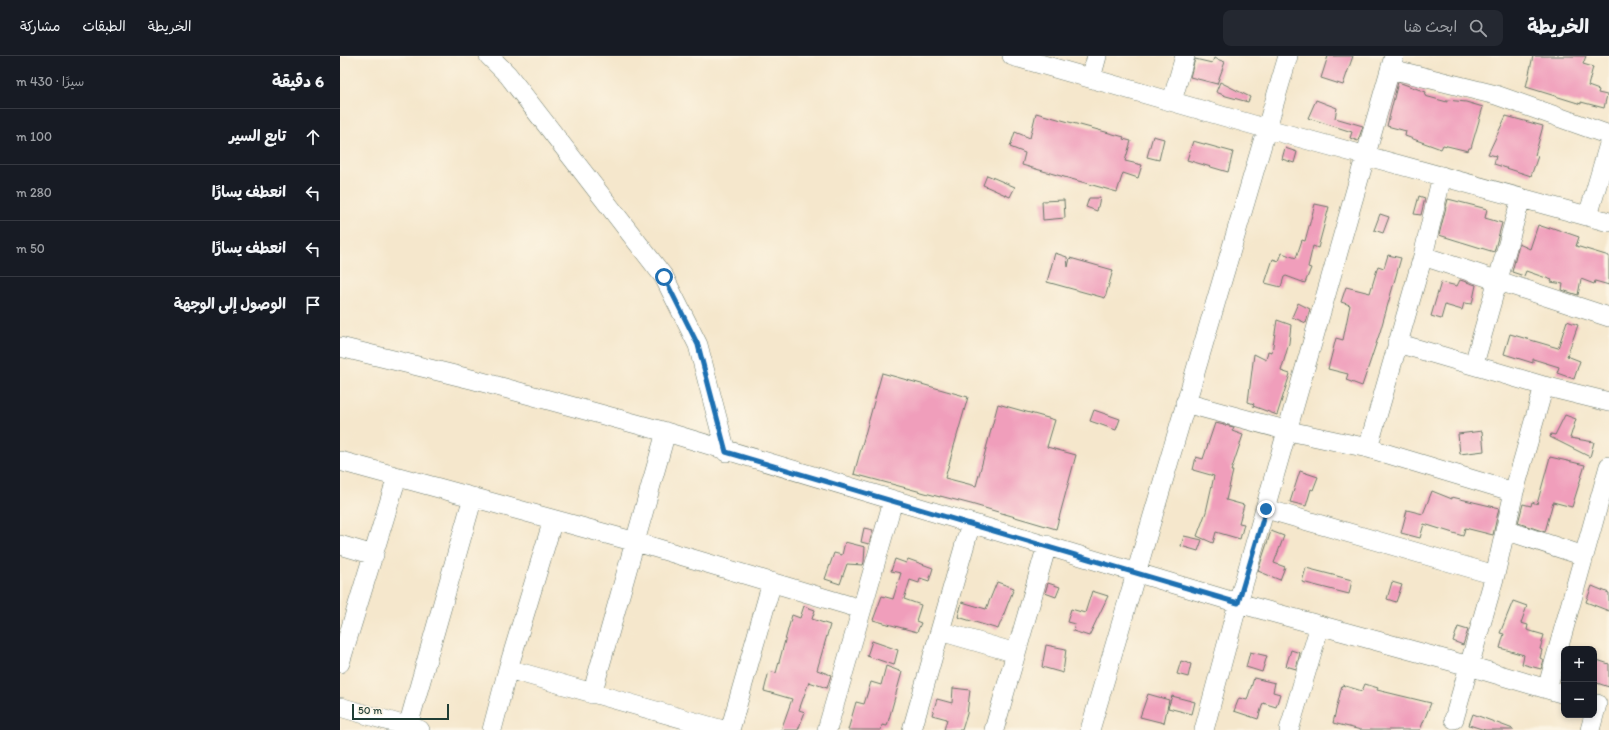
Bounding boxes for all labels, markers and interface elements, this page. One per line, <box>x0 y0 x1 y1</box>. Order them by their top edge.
search box <box>1223 10 1503 46</box>
text: الخريطة <box>1527 15 1589 38</box>
icon: search <box>1467 17 1489 39</box>
text: مشاركة <box>20 18 60 35</box>
text: الطبقات <box>82 18 126 35</box>
text: الخريطة <box>148 18 191 35</box>
text: ابحث هنا <box>1404 18 1457 36</box>
text: 6 دقيقة <box>272 71 324 91</box>
text: سيرًا · 430 m <box>16 74 84 89</box>
icon: ahead <box>302 126 324 148</box>
text: تابع السير <box>229 127 286 145</box>
text: 100 m <box>16 129 52 144</box>
icon: left <box>302 182 324 204</box>
text: انعطف يسارًا <box>212 183 286 201</box>
text: 280 m <box>16 185 52 200</box>
icon: left <box>302 238 324 260</box>
text: انعطف يسارًا <box>212 239 286 257</box>
text: 50 m <box>16 241 45 256</box>
route start <box>655 268 673 286</box>
icon: arrive <box>302 294 324 316</box>
text: الوصول إلى الوجهة <box>174 295 286 313</box>
route end <box>1257 500 1275 518</box>
map controls <box>1561 646 1597 718</box>
button: + <box>1561 646 1597 682</box>
button: − <box>1561 682 1597 718</box>
scale bar <box>352 702 449 721</box>
text: 50 m <box>358 704 382 717</box>

